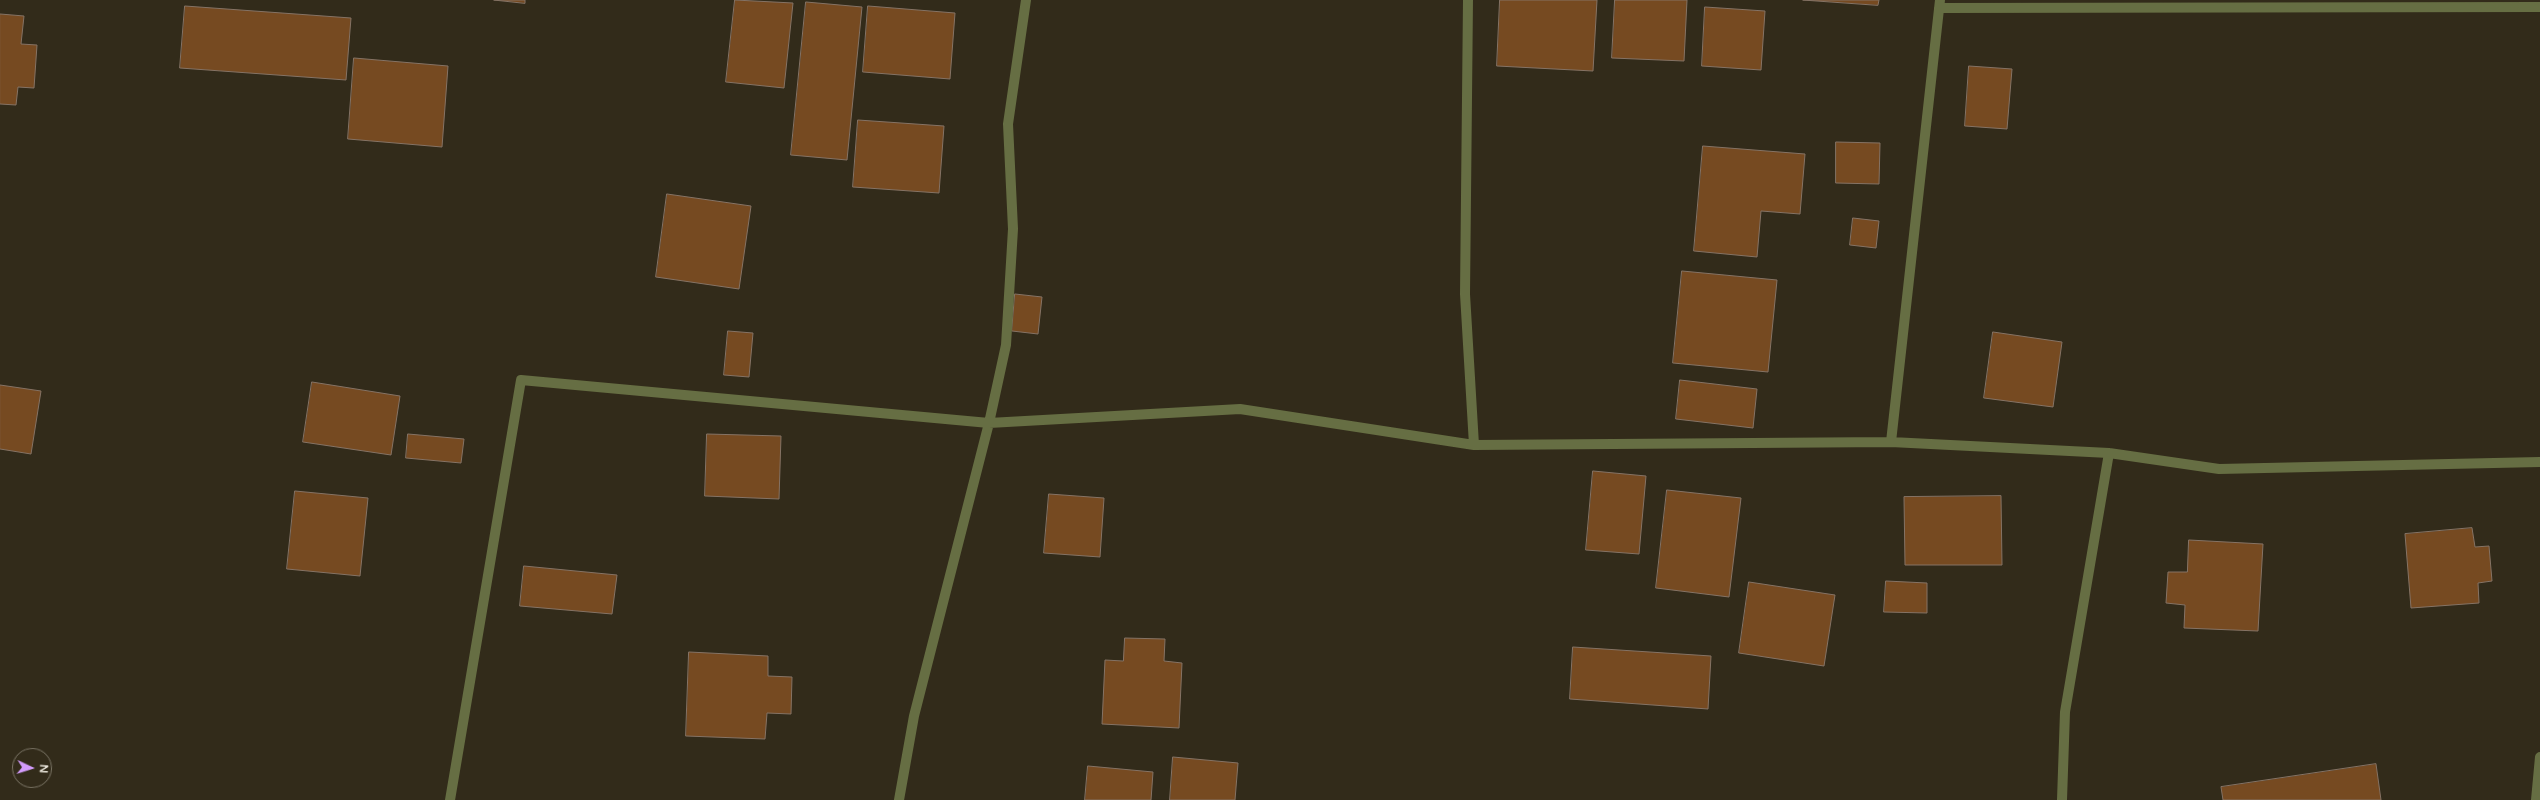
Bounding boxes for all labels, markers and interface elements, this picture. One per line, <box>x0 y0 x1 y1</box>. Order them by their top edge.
north arrow <box>12 748 52 788</box>
text: N <box>37 764 50 774</box>

